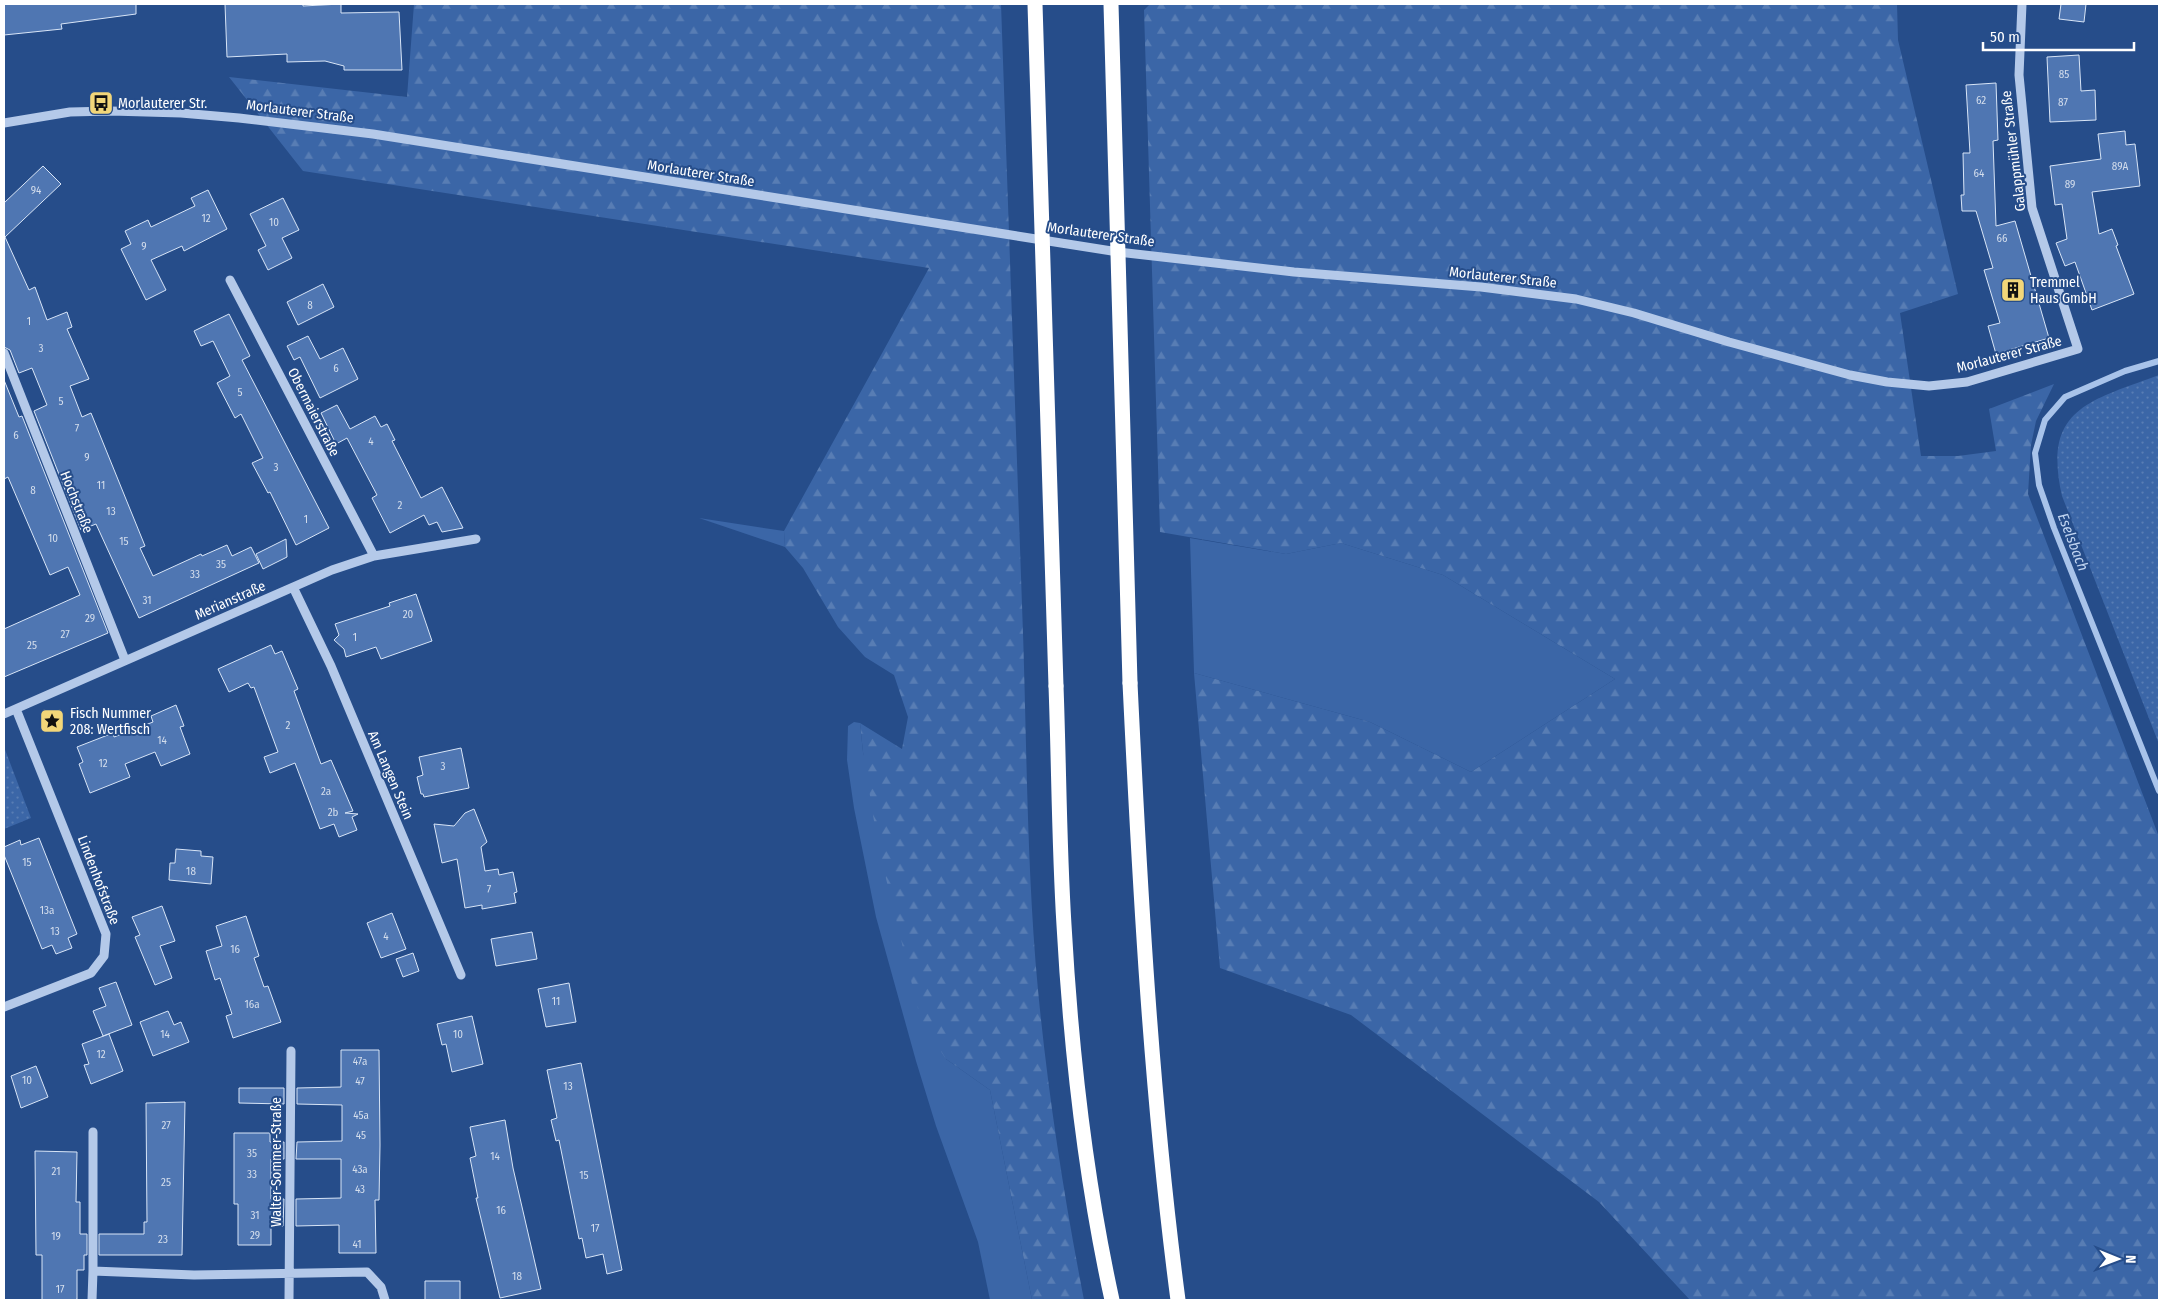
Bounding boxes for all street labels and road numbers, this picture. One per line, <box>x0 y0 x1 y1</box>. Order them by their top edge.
street label: Galappmühler Straße <box>1998 90 2029 212</box>
street label: Morlauterer Straße <box>245 96 355 127</box>
street label: Morlauterer Straße <box>646 157 756 190</box>
street label: Morlauterer Straße <box>1046 219 1156 250</box>
street label: Morlauterer Straße <box>1448 263 1558 292</box>
street label: Morlauterer Straße <box>1955 332 2064 377</box>
street label: Obermaierstraße <box>284 365 343 459</box>
street label: Hochstraße <box>56 469 97 536</box>
street label: Merianstraße <box>192 577 268 624</box>
street label: Am Langen Stein <box>364 728 417 822</box>
street label: Lindenhofstraße <box>74 833 123 927</box>
street label: Walter-Sommer-Straße <box>268 1097 285 1227</box>

